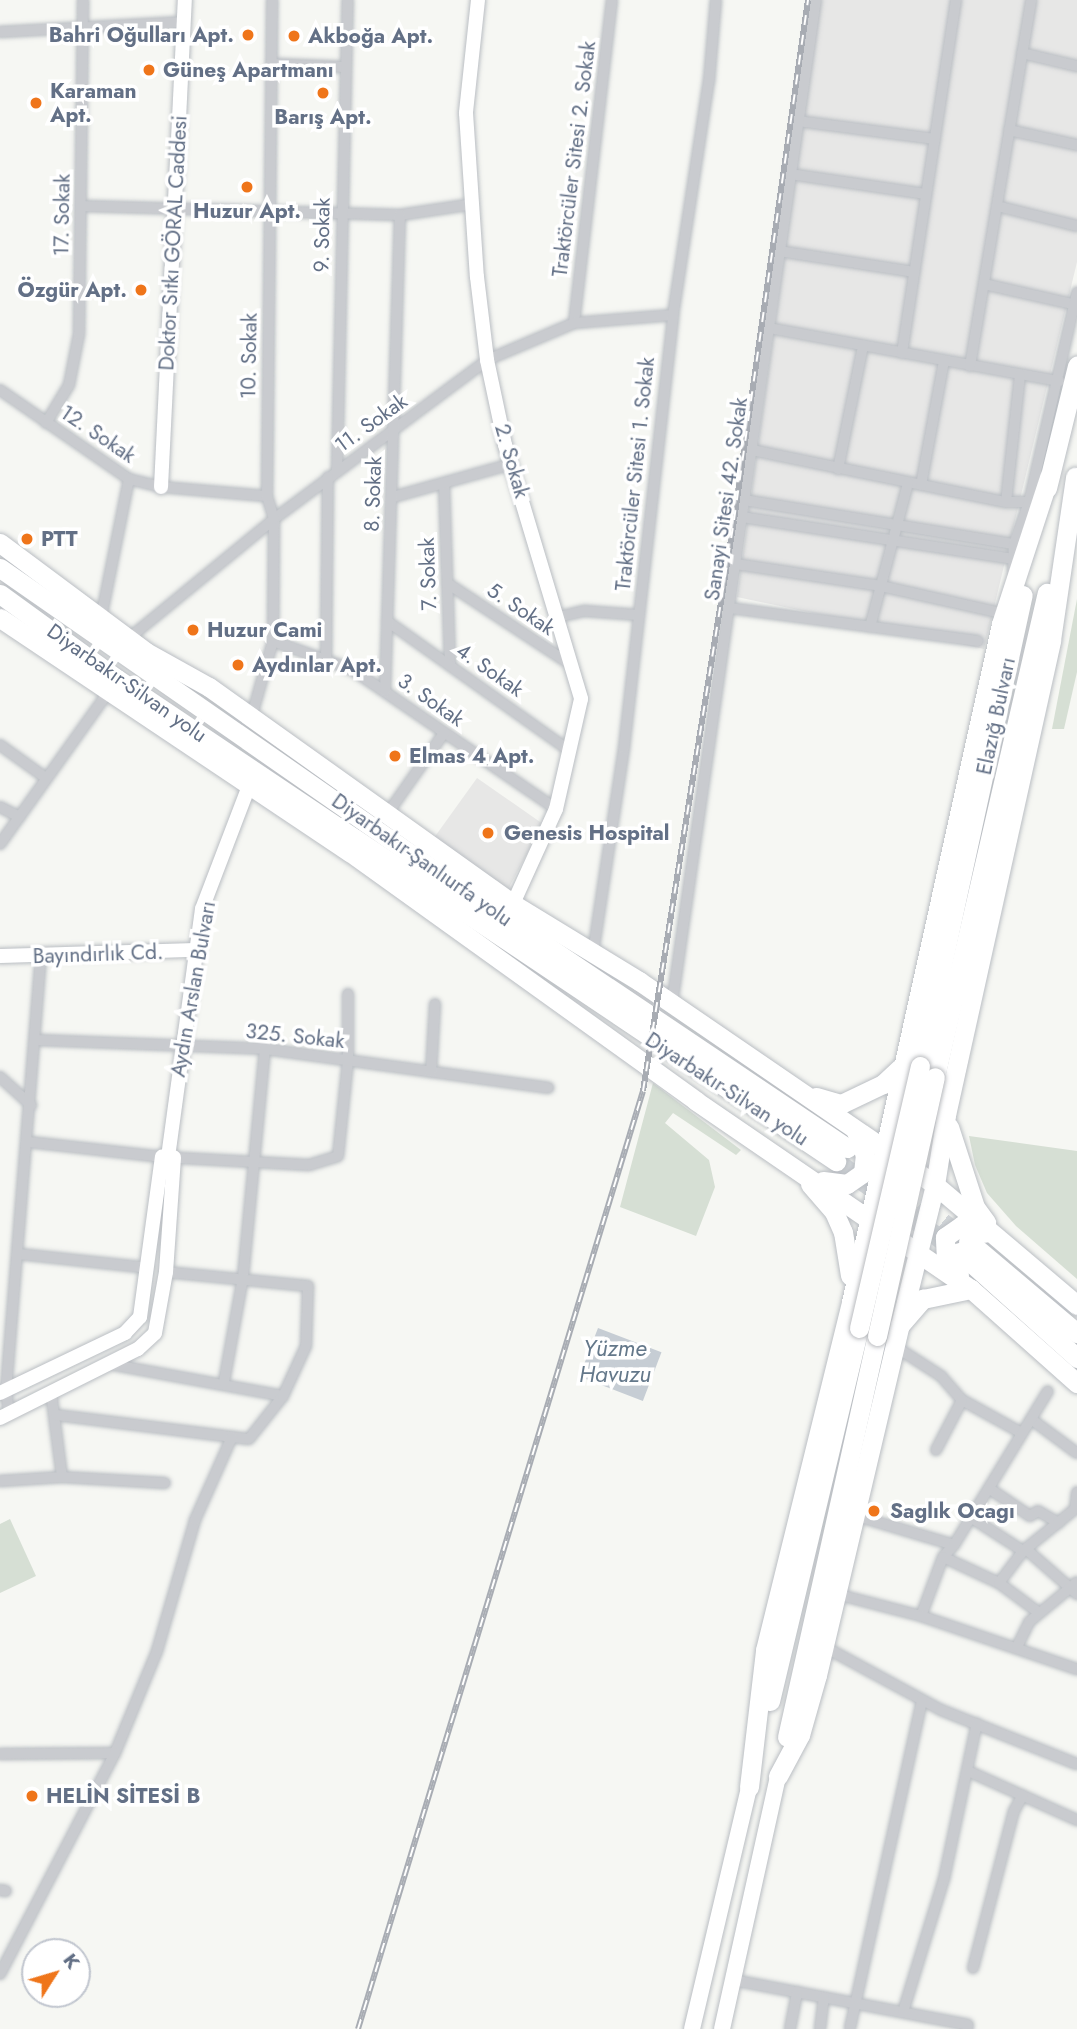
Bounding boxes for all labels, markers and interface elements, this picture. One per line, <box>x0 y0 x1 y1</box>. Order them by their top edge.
place label: Bahri Oğulları Apt. <box>49 22 234 48</box>
place label: Akboğa Apt. <box>308 23 433 49</box>
marker: Bahri Oğulları Apt. <box>240 27 256 43</box>
marker: Akboğa Apt. <box>286 28 302 44</box>
street label: Traktörcüler Sitesi 2. Sokak <box>547 40 601 278</box>
place label: Güneş Apartmanı <box>163 57 334 83</box>
marker: Güneş Apartmanı <box>141 62 157 78</box>
place label: Karaman Apt. <box>50 78 137 128</box>
marker: Barış Apt. <box>315 85 331 101</box>
marker: Karaman Apt. <box>28 95 44 111</box>
place label: Barış Apt. <box>274 104 372 130</box>
street label: Doktor Sıtkı GÖRAL Caddesi <box>154 115 192 371</box>
street label: 17. Sokak <box>49 174 75 256</box>
marker: Huzur Apt. <box>239 179 255 195</box>
street label: 9. Sokak <box>309 197 335 273</box>
place label: Huzur Apt. <box>193 198 301 224</box>
place label: Özgür Apt. <box>17 277 127 303</box>
marker: Özgür Apt. <box>133 282 149 298</box>
street label: 10. Sokak <box>236 313 262 399</box>
street label: Traktörcüler Sitesi 1. Sokak <box>610 356 660 592</box>
street label: 11. Sokak <box>330 388 412 458</box>
street label: Sanayi Sitesi 42. Sokak <box>699 396 753 602</box>
street label: 12. Sokak <box>55 400 141 468</box>
street label: 2. Sokak <box>489 421 535 501</box>
street label: 8. Sokak <box>359 456 387 532</box>
place label: PTT <box>41 526 78 552</box>
marker: PTT <box>19 531 35 547</box>
street label: 7. Sokak <box>414 537 442 611</box>
street label: 5. Sokak <box>482 577 560 641</box>
place label: Huzur Cami <box>207 617 322 643</box>
street label: Diyarbakır-Silvan yolu <box>42 618 212 748</box>
marker: Huzur Cami <box>185 622 201 638</box>
street label: 4. Sokak <box>451 638 529 702</box>
place label: Aydınlar Apt. <box>252 652 382 678</box>
street label: Elazığ Bulvarı <box>971 655 1021 777</box>
marker: Aydınlar Apt. <box>230 657 246 673</box>
street label: 3. Sokak <box>393 668 469 732</box>
place label: Elmas 4 Apt. <box>409 743 535 769</box>
marker: Elmas 4 Apt. <box>387 748 403 764</box>
street label: Diyarbakır-Şanlıurfa yolu <box>327 788 517 932</box>
place label: Genesis Hospital <box>504 820 669 846</box>
marker: Genesis Hospital <box>478 823 498 843</box>
street label: Aydın Arslan Bulvarı <box>165 899 221 1079</box>
street label: Bayındırlık Cd. <box>32 939 164 969</box>
street label: 325. Sokak <box>244 1018 346 1054</box>
street label: Diyarbakır-Silvan yolu <box>641 1027 813 1151</box>
water label: Yüzme Havuzu <box>579 1334 651 1388</box>
place label: Saglık Ocagı <box>890 1498 1015 1524</box>
marker: Saglık Ocagı <box>864 1501 884 1521</box>
place label: HELİN SİTESİ B <box>46 1783 200 1809</box>
marker: HELİN SİTESİ B <box>24 1788 40 1804</box>
north arrow <box>21 1938 91 2008</box>
text: K <box>57 1948 86 1975</box>

